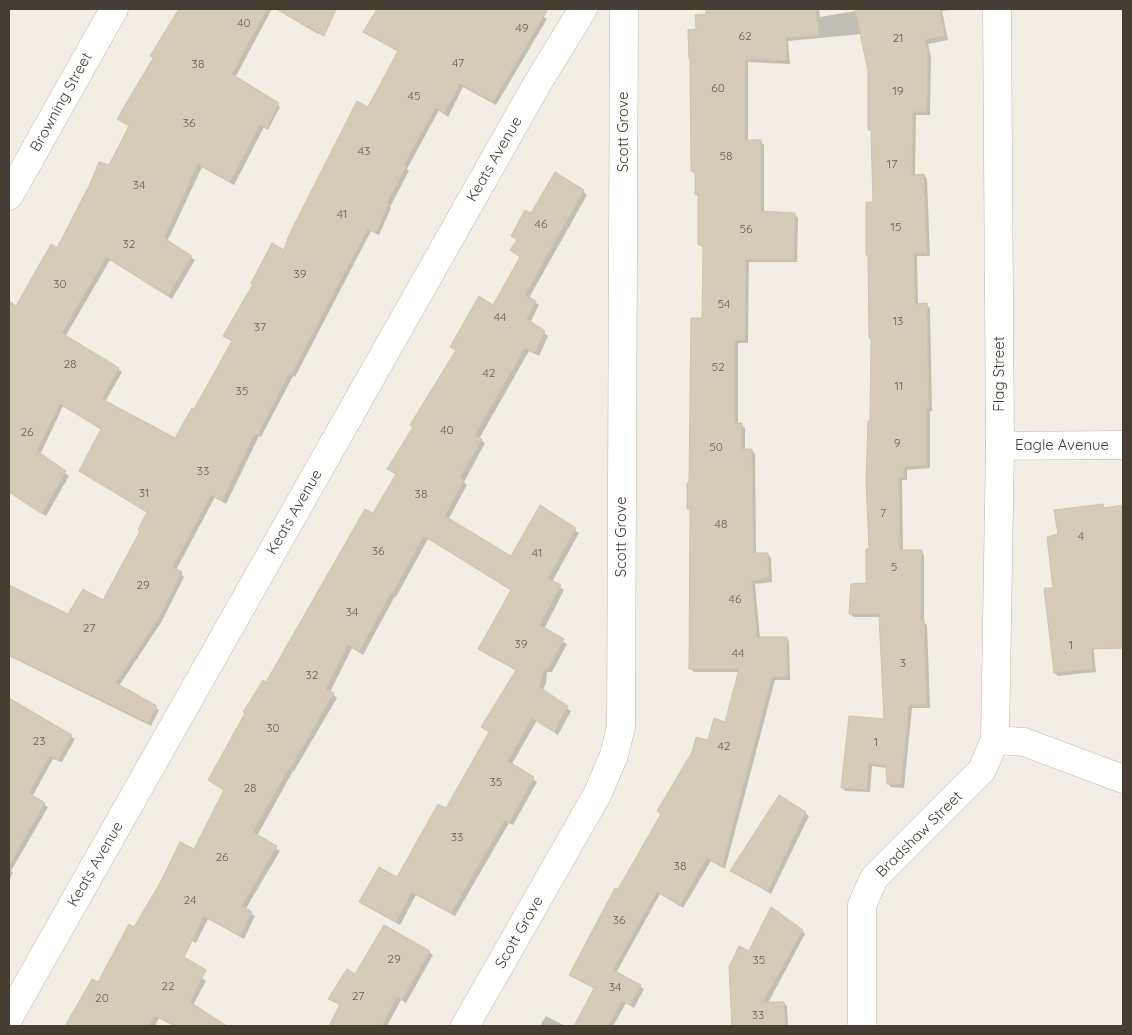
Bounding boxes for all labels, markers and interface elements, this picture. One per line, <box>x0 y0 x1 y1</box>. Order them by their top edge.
house number: 40 <box>237 15 251 30</box>
house number: 49 <box>516 20 529 35</box>
house number: 62 <box>738 28 752 43</box>
house number: 21 <box>892 30 904 45</box>
street label: Browning Street <box>25 49 96 155</box>
house number: 47 <box>452 55 464 70</box>
house number: 38 <box>192 56 204 71</box>
house number: 60 <box>711 80 725 95</box>
house number: 19 <box>892 83 904 98</box>
house number: 45 <box>408 88 420 103</box>
street label: Scott Grove <box>613 92 632 172</box>
street label: Keats Avenue <box>462 113 526 205</box>
house number: 36 <box>183 115 196 130</box>
house number: 43 <box>358 143 370 158</box>
house number: 58 <box>719 148 733 163</box>
house number: 17 <box>887 156 897 171</box>
house number: 34 <box>133 177 145 192</box>
house number: 41 <box>337 206 347 221</box>
house number: 46 <box>535 216 548 231</box>
house number: 15 <box>891 219 901 234</box>
house number: 56 <box>740 221 753 236</box>
house number: 32 <box>123 236 136 251</box>
house number: 39 <box>294 266 307 281</box>
house number: 30 <box>53 276 67 291</box>
house number: 54 <box>718 296 730 311</box>
house number: 44 <box>494 309 506 324</box>
house number: 13 <box>893 313 903 328</box>
house number: 37 <box>254 319 266 334</box>
street label: Flag Street <box>989 336 1008 412</box>
house number: 28 <box>63 356 77 371</box>
house number: 52 <box>711 359 725 374</box>
house number: 42 <box>483 365 496 380</box>
house number: 11 <box>895 378 903 393</box>
house number: 35 <box>236 383 248 398</box>
house number: 40 <box>440 422 454 437</box>
house number: 26 <box>20 424 34 439</box>
house number: 9 <box>894 435 901 450</box>
street label: Eagle Avenue <box>1015 435 1109 454</box>
house number: 50 <box>709 439 723 454</box>
house number: 33 <box>197 463 209 478</box>
street label: Keats Avenue <box>262 466 326 558</box>
house number: 31 <box>139 485 149 500</box>
house number: 38 <box>415 486 427 501</box>
street label: Scott Grove <box>611 497 630 577</box>
house number: 7 <box>880 505 886 520</box>
house number: 48 <box>715 516 727 531</box>
house number: 4 <box>1078 528 1084 543</box>
house number: 36 <box>372 543 385 558</box>
house number: 41 <box>532 545 542 560</box>
house number: 5 <box>891 559 897 574</box>
house number: 29 <box>136 577 150 592</box>
house number: 46 <box>729 591 742 606</box>
house number: 34 <box>346 604 358 619</box>
house number: 27 <box>83 620 95 635</box>
house number: 39 <box>515 636 528 651</box>
house number: 1 <box>1069 637 1073 652</box>
house number: 44 <box>732 645 744 660</box>
house number: 3 <box>900 655 906 670</box>
house number: 32 <box>306 667 319 682</box>
house number: 30 <box>266 720 280 735</box>
house number: 23 <box>33 733 45 748</box>
house number: 1 <box>874 734 878 749</box>
house number: 42 <box>718 738 731 753</box>
house number: 35 <box>490 774 502 789</box>
house number: 28 <box>243 780 257 795</box>
street label: Bradshaw Street <box>871 786 966 881</box>
street label: Keats Avenue <box>63 818 127 910</box>
house number: 33 <box>451 829 463 844</box>
house number: 26 <box>215 849 229 864</box>
house number: 38 <box>674 858 686 873</box>
house number: 24 <box>184 892 196 907</box>
street label: Scott Grove <box>490 892 547 971</box>
house number: 36 <box>613 912 626 927</box>
house number: 29 <box>387 951 401 966</box>
house number: 35 <box>753 952 765 967</box>
house number: 22 <box>161 978 175 993</box>
house number: 34 <box>609 979 621 994</box>
house number: 27 <box>352 988 364 1003</box>
house number: 20 <box>95 990 109 1005</box>
house number: 33 <box>752 1007 764 1022</box>

